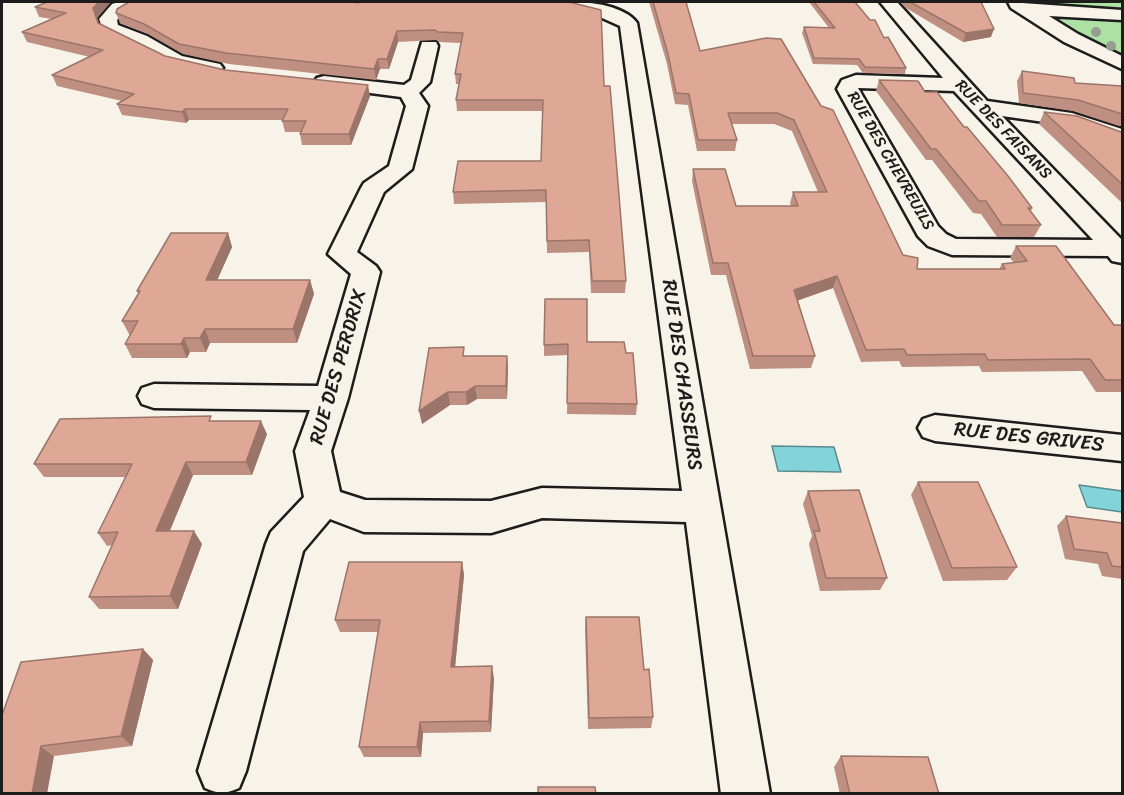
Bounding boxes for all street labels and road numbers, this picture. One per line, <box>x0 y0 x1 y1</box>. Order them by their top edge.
street label: RUE DES FAISANS <box>951 76 1055 184</box>
street label: RUE DES CHEVREUILS <box>843 88 937 234</box>
street label: RUE DES CHASSEURS <box>656 278 706 472</box>
street label: RUE DES PERDRIX <box>305 287 373 447</box>
street label: RUE DES GRIVES <box>953 418 1105 458</box>

